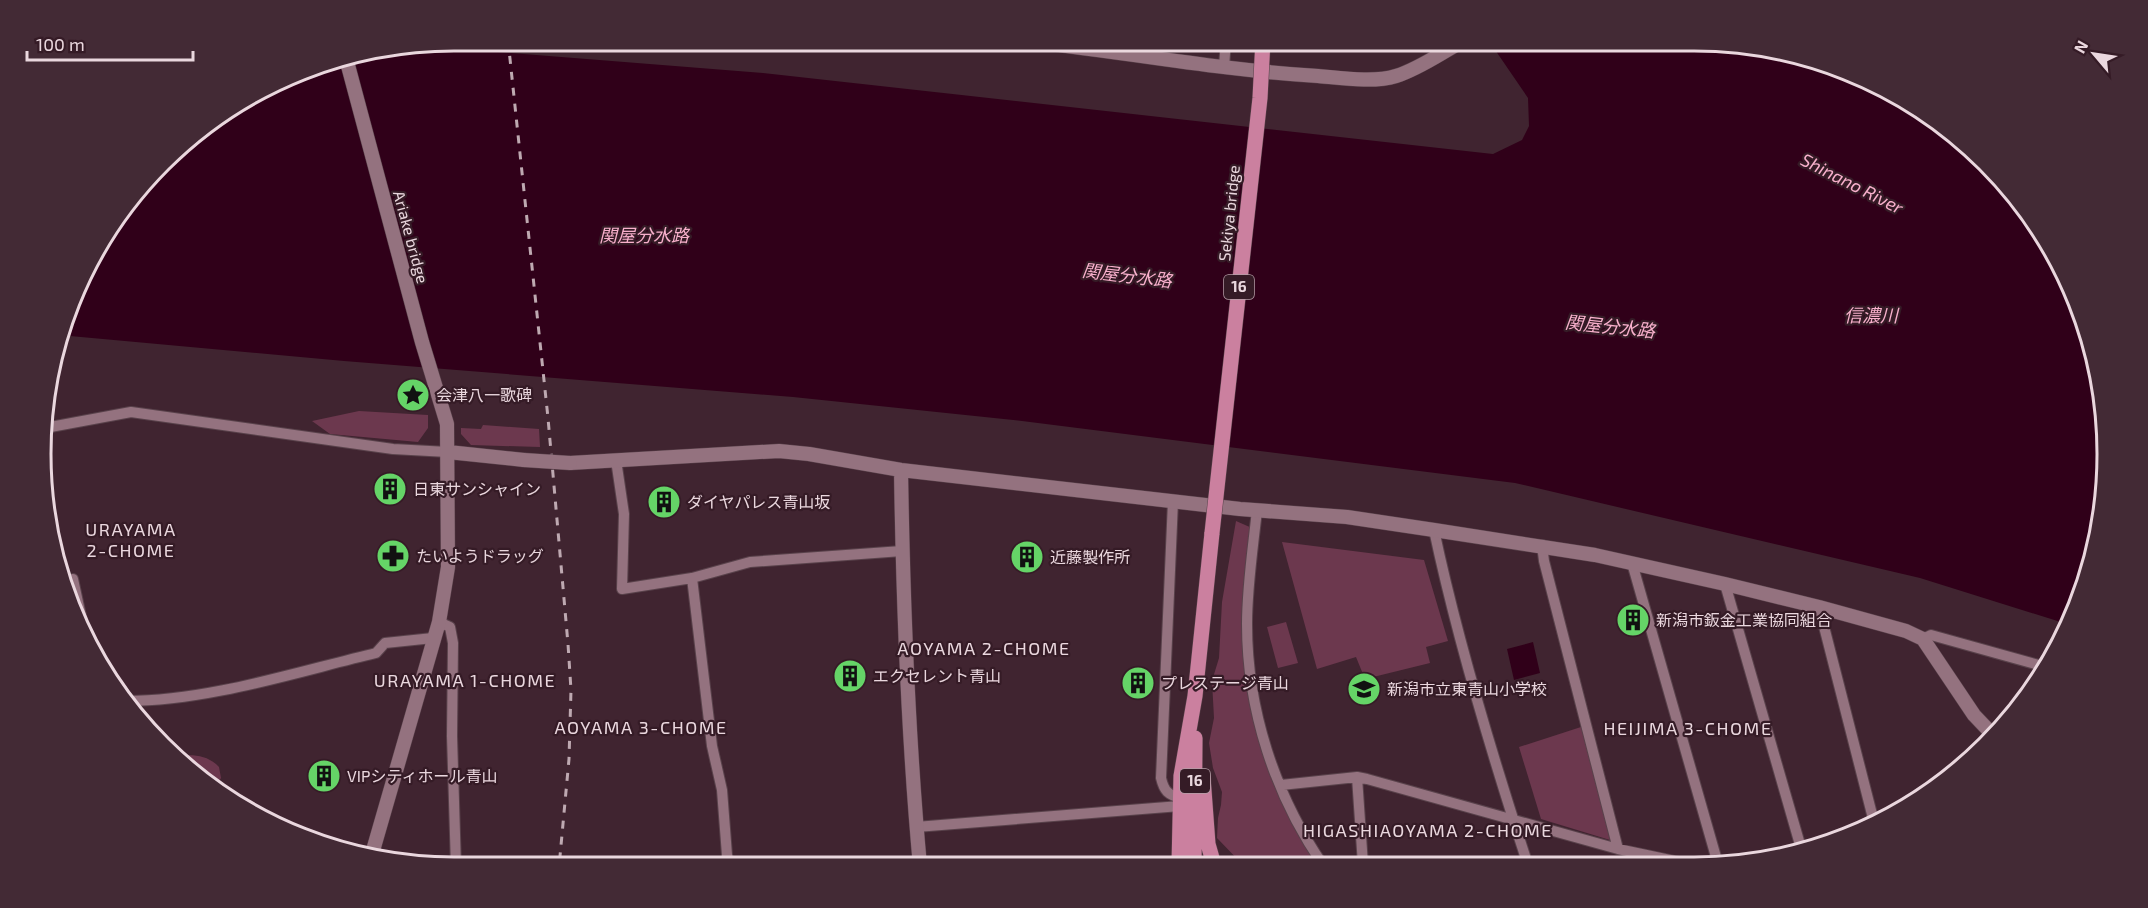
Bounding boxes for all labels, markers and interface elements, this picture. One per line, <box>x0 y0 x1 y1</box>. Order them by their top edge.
scale bar <box>27 24 194 62</box>
north arrow <box>2064 24 2124 84</box>
text: 100 m <box>36 33 85 55</box>
text: N <box>2069 37 2092 56</box>
water label: Shinano River <box>1798 148 1908 219</box>
street label: Sekiya bridge <box>1214 164 1243 262</box>
street label: Ariake bridge <box>390 188 433 285</box>
water label: 関屋分水路 <box>599 224 691 246</box>
water label: 関屋分水路 <box>1081 259 1175 292</box>
road number: 16 <box>1224 275 1254 299</box>
water label: 信濃川 <box>1844 304 1900 326</box>
water label: 関屋分水路 <box>1564 310 1658 342</box>
place icon: 会津八一歌碑 <box>395 377 431 413</box>
place label: 会津八一歌碑 <box>436 385 532 404</box>
building icon: 日東サンシャイン <box>372 471 408 507</box>
place label: 日東サンシャイン <box>413 479 541 498</box>
building icon: ダイヤパレス青山坂 <box>646 484 682 520</box>
place label: ダイヤパレス青山坂 <box>687 492 830 511</box>
district label: URAYAMA 2-CHOME <box>85 518 177 561</box>
pharmacy icon: たいようドラッグ <box>375 538 411 574</box>
building icon: 近藤製作所 <box>1009 539 1045 575</box>
place label: たいようドラッグ <box>416 546 544 565</box>
place label: 近藤製作所 <box>1050 547 1130 566</box>
building icon: 新潟市鈑金工業協同組合 <box>1615 602 1651 638</box>
place label: 新潟市鈑金工業協同組合 <box>1656 610 1832 629</box>
district label: AOYAMA 2-CHOME <box>897 637 1071 659</box>
building icon: エクセレント青山 <box>832 658 868 694</box>
building icon: プレステージ青山 <box>1120 665 1156 701</box>
place label: エクセレント青山 <box>873 666 1001 685</box>
district label: URAYAMA 1-CHOME <box>374 669 556 691</box>
school or university icon: 新潟市立東青山小学校 <box>1346 671 1382 707</box>
place label: プレステージ青山 <box>1161 673 1289 692</box>
place label: 新潟市立東青山小学校 <box>1387 679 1547 698</box>
district label: AOYAMA 3-CHOME <box>554 716 728 738</box>
district label: HEIJIMA 3-CHOME <box>1604 717 1772 739</box>
building icon: VIPシティホール青山 <box>306 758 342 794</box>
place label: VIPシティホール青山 <box>347 766 497 785</box>
road number: 16 <box>1180 769 1210 793</box>
district label: HIGASHIAOYAMA 2-CHOME <box>1303 819 1553 841</box>

